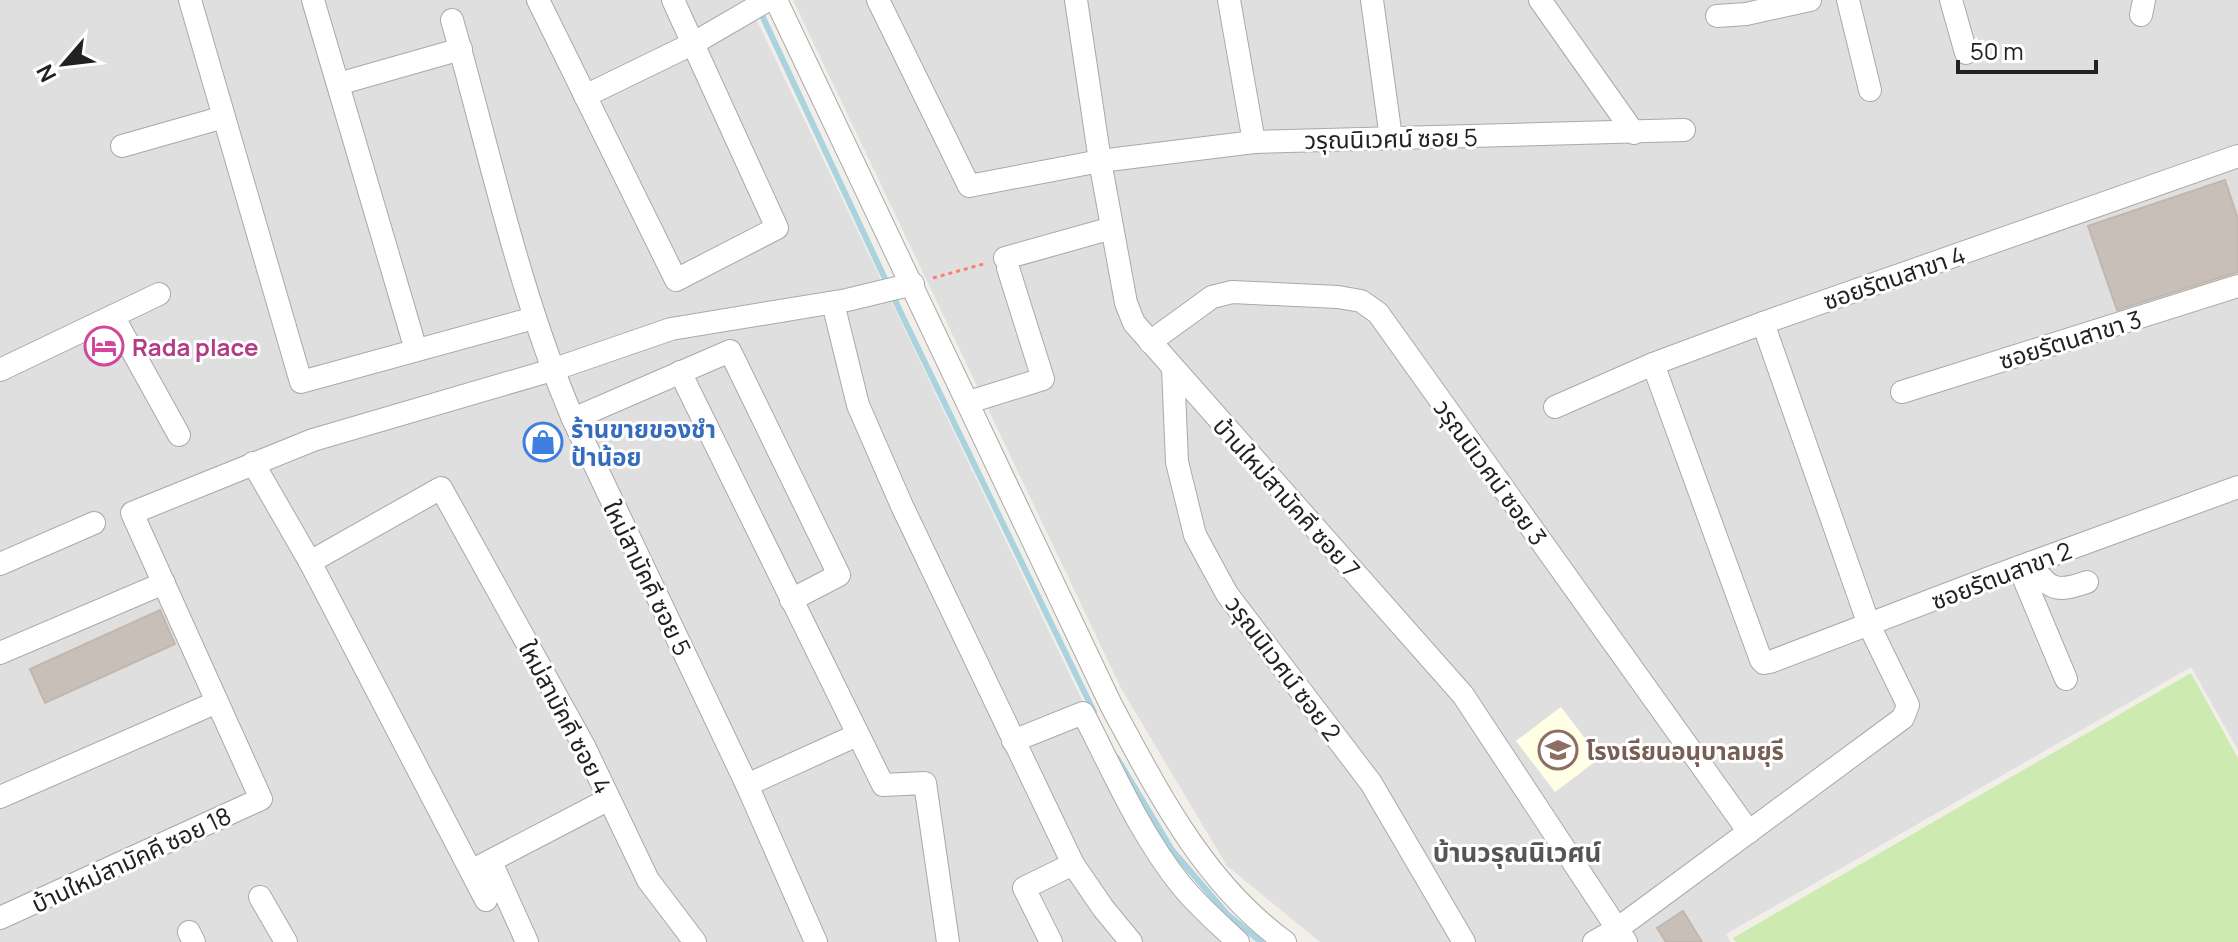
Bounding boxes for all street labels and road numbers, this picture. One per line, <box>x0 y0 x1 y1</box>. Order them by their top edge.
street label: วรุณนิเวศน์ ซอย 5 <box>1304 120 1478 156</box>
street label: ซอยรัตนสาขา 4 <box>1818 237 1970 317</box>
street label: ซอยรัตนสาขา 3 <box>1995 302 2145 376</box>
street label: วรุณนิเวศน์ ซอย 3 <box>1427 392 1555 552</box>
street label: บ้านใหม่สามัคคี ซอย 7 <box>1206 410 1368 584</box>
street label: ใหม่สามัคคี ซอย 5 <box>596 495 700 661</box>
street label: ซอยรัตนสาขา 2 <box>1926 533 2076 617</box>
street label: วรุณนิเวศน์ ซอย 2 <box>1219 589 1349 747</box>
street label: ใหม่สามัคคี ซอย 4 <box>512 635 620 799</box>
street label: บ้านใหม่สามัคคี ซอย 18 <box>26 798 236 920</box>

